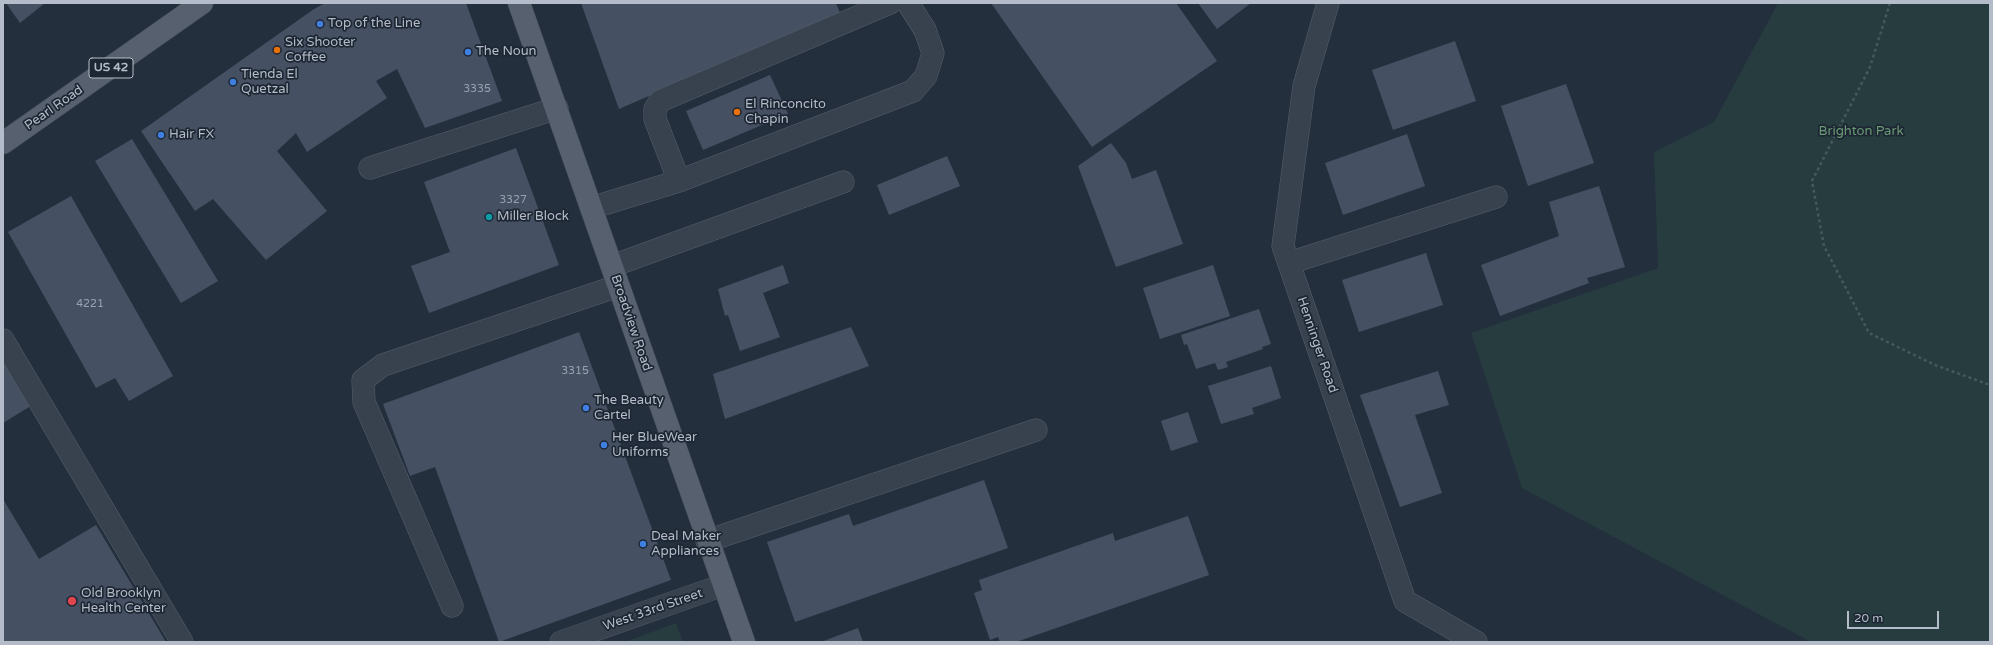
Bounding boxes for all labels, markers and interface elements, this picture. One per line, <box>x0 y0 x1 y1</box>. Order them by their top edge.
place label: Top of the Line <box>328 16 420 32</box>
marker: Top of the Line <box>315 19 325 29</box>
place label: Six Shooter Coffee <box>285 35 355 66</box>
place label: The Noun <box>476 44 536 60</box>
marker: Six Shooter Coffee <box>272 45 282 55</box>
marker: The Noun <box>463 47 473 57</box>
road number: US 42 <box>89 58 133 78</box>
place label: Tienda El Quetzal <box>241 67 298 98</box>
marker: Tienda El Quetzal <box>228 77 238 87</box>
street label: Pearl Road <box>22 82 86 134</box>
house number: 3335 <box>463 82 491 96</box>
place label: El Rinconcito Chapin <box>745 97 826 128</box>
marker: El Rinconcito Chapin <box>732 107 742 117</box>
park label: Brighton Park <box>1819 124 1903 140</box>
place label: Hair FX <box>169 127 214 143</box>
marker: Hair FX <box>156 130 166 140</box>
house number: 3327 <box>499 193 527 207</box>
place label: Miller Block <box>497 209 569 225</box>
marker: Miller Block <box>484 212 494 222</box>
street label: Broadview Road <box>607 273 655 373</box>
street label: Henninger Road <box>1293 295 1341 395</box>
house number: 4221 <box>76 297 104 311</box>
house number: 3315 <box>561 364 589 378</box>
place label: The Beauty Cartel <box>594 393 664 424</box>
marker: The Beauty Cartel <box>581 403 591 413</box>
place label: Her BlueWear Uniforms <box>612 430 697 461</box>
marker: Her BlueWear Uniforms <box>599 440 609 450</box>
place label: Deal Maker Appliances <box>651 529 721 560</box>
marker: Deal Maker Appliances <box>638 539 648 549</box>
place label: Old Brooklyn Health Center <box>81 586 166 617</box>
street label: West 33rd Street <box>601 586 705 634</box>
marker: Old Brooklyn Health Center <box>66 595 78 607</box>
scale bar <box>1849 603 1941 629</box>
text: 20 m <box>1854 611 1883 625</box>

